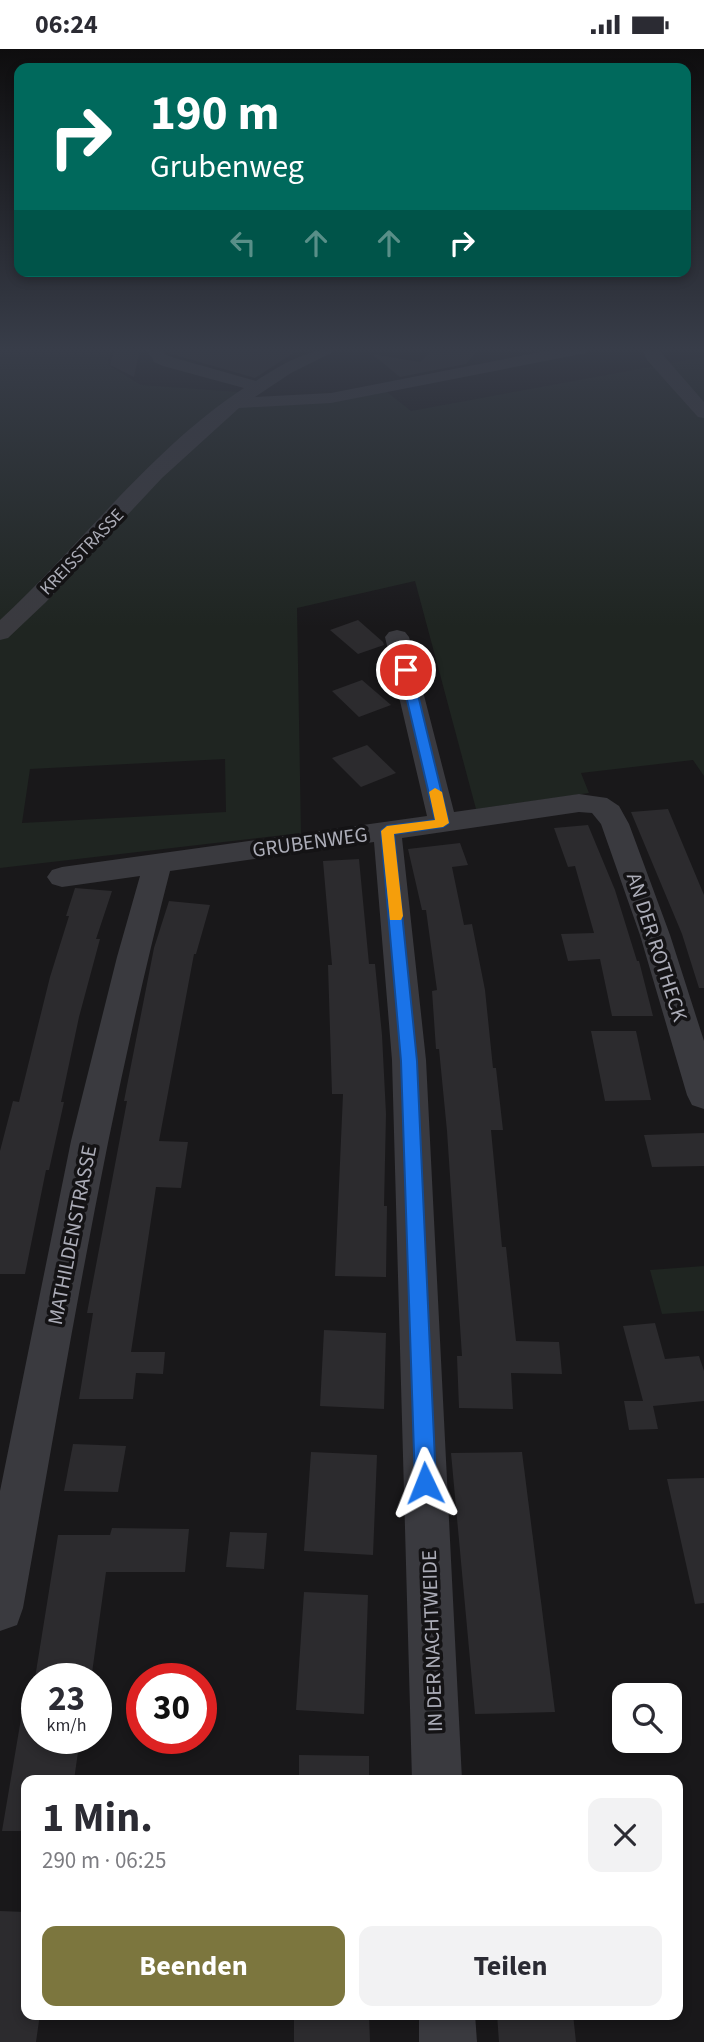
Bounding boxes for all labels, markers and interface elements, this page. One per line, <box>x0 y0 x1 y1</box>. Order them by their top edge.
text: 06:24 <box>35 6 98 43</box>
text: 190 m <box>150 79 279 149</box>
icon: right <box>35 91 126 182</box>
text: Grubenweg <box>150 144 304 190</box>
icon: left <box>224 224 262 262</box>
icon: ahead <box>297 224 335 262</box>
icon: ahead <box>370 224 408 262</box>
icon: right <box>443 224 481 262</box>
street label: KREISSTRASSE <box>34 503 130 601</box>
pin <box>376 640 436 700</box>
icon: arrive <box>387 651 425 689</box>
street label: GRUBENWEG <box>250 819 370 865</box>
street label: AN DER ROTHECK <box>619 869 695 1026</box>
street label: MATHILDENSTRASSE <box>40 1143 104 1327</box>
position arrow <box>388 1446 462 1520</box>
street label: IN DER NACHTWEIDE <box>414 1549 450 1733</box>
speed limit sign: 30 <box>126 1663 217 1754</box>
text: 23 <box>48 1674 85 1724</box>
map controls <box>612 1683 682 1753</box>
button: search <box>612 1683 682 1753</box>
text: km/h <box>47 1713 86 1738</box>
text: 1 Min. <box>42 1788 153 1848</box>
button: close <box>588 1798 662 1872</box>
text: 290 m · 06:25 <box>42 1844 166 1877</box>
button: Beenden <box>42 1926 345 2006</box>
button: Teilen <box>359 1926 662 2006</box>

